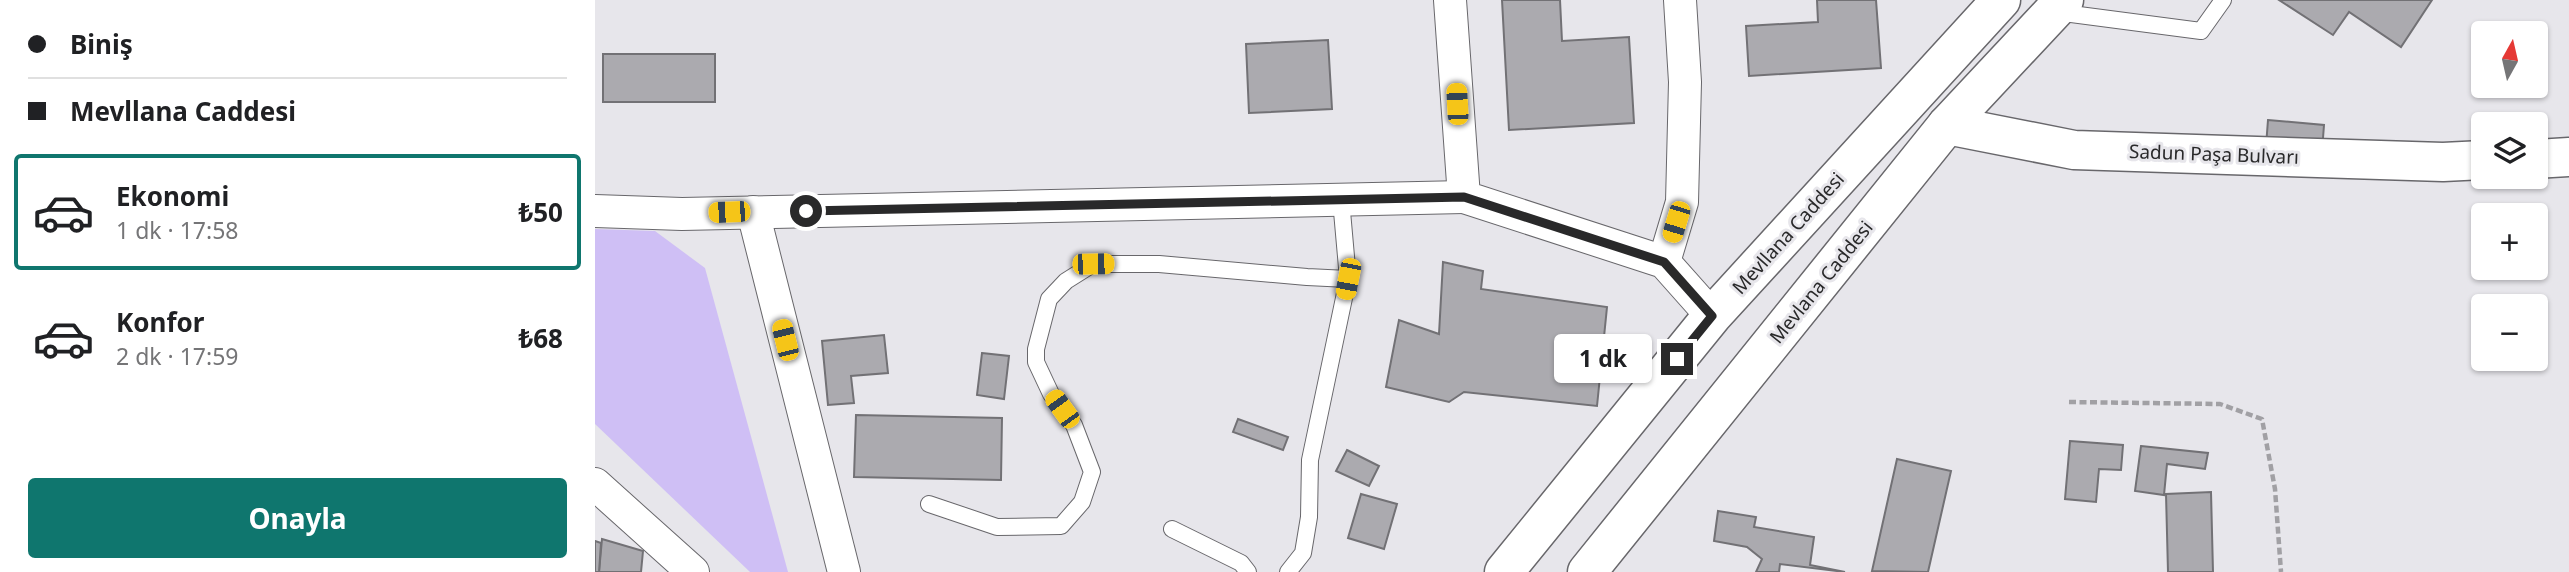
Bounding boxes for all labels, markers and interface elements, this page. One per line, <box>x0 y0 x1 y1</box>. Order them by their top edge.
north arrow <box>2471 21 2548 98</box>
map controls <box>2471 21 2548 371</box>
text: Biniş <box>70 26 133 62</box>
car <box>1446 82 1469 126</box>
text: Mevllana Caddesi <box>70 93 296 129</box>
button: layers <box>2471 112 2548 189</box>
street label: Sadun Paşa Bulvarı <box>2129 138 2299 170</box>
street label: Mevllana Caddesi <box>1726 166 1850 300</box>
text: Ekonomi <box>116 178 229 214</box>
icon: car <box>32 181 95 244</box>
text: ₺50 <box>518 194 563 230</box>
route start <box>790 195 822 227</box>
car <box>1660 199 1693 245</box>
car <box>708 201 751 223</box>
button: + <box>2471 203 2548 280</box>
text: 1 dk · 17:58 <box>116 214 238 246</box>
street label: Mevlana Caddesi <box>1763 215 1879 349</box>
car <box>1072 253 1115 275</box>
car <box>1334 256 1363 302</box>
button: − <box>2471 294 2548 371</box>
text: Konfor <box>116 304 204 340</box>
icon: car <box>32 307 95 370</box>
car <box>770 317 801 363</box>
text: ₺68 <box>518 320 563 356</box>
callout: 1 dk <box>1555 334 1653 384</box>
text: 2 dk · 17:59 <box>116 340 238 372</box>
text: 1 dk <box>1579 342 1627 374</box>
route end <box>1661 343 1693 375</box>
car <box>1042 386 1083 432</box>
button: Onayla <box>28 478 567 558</box>

